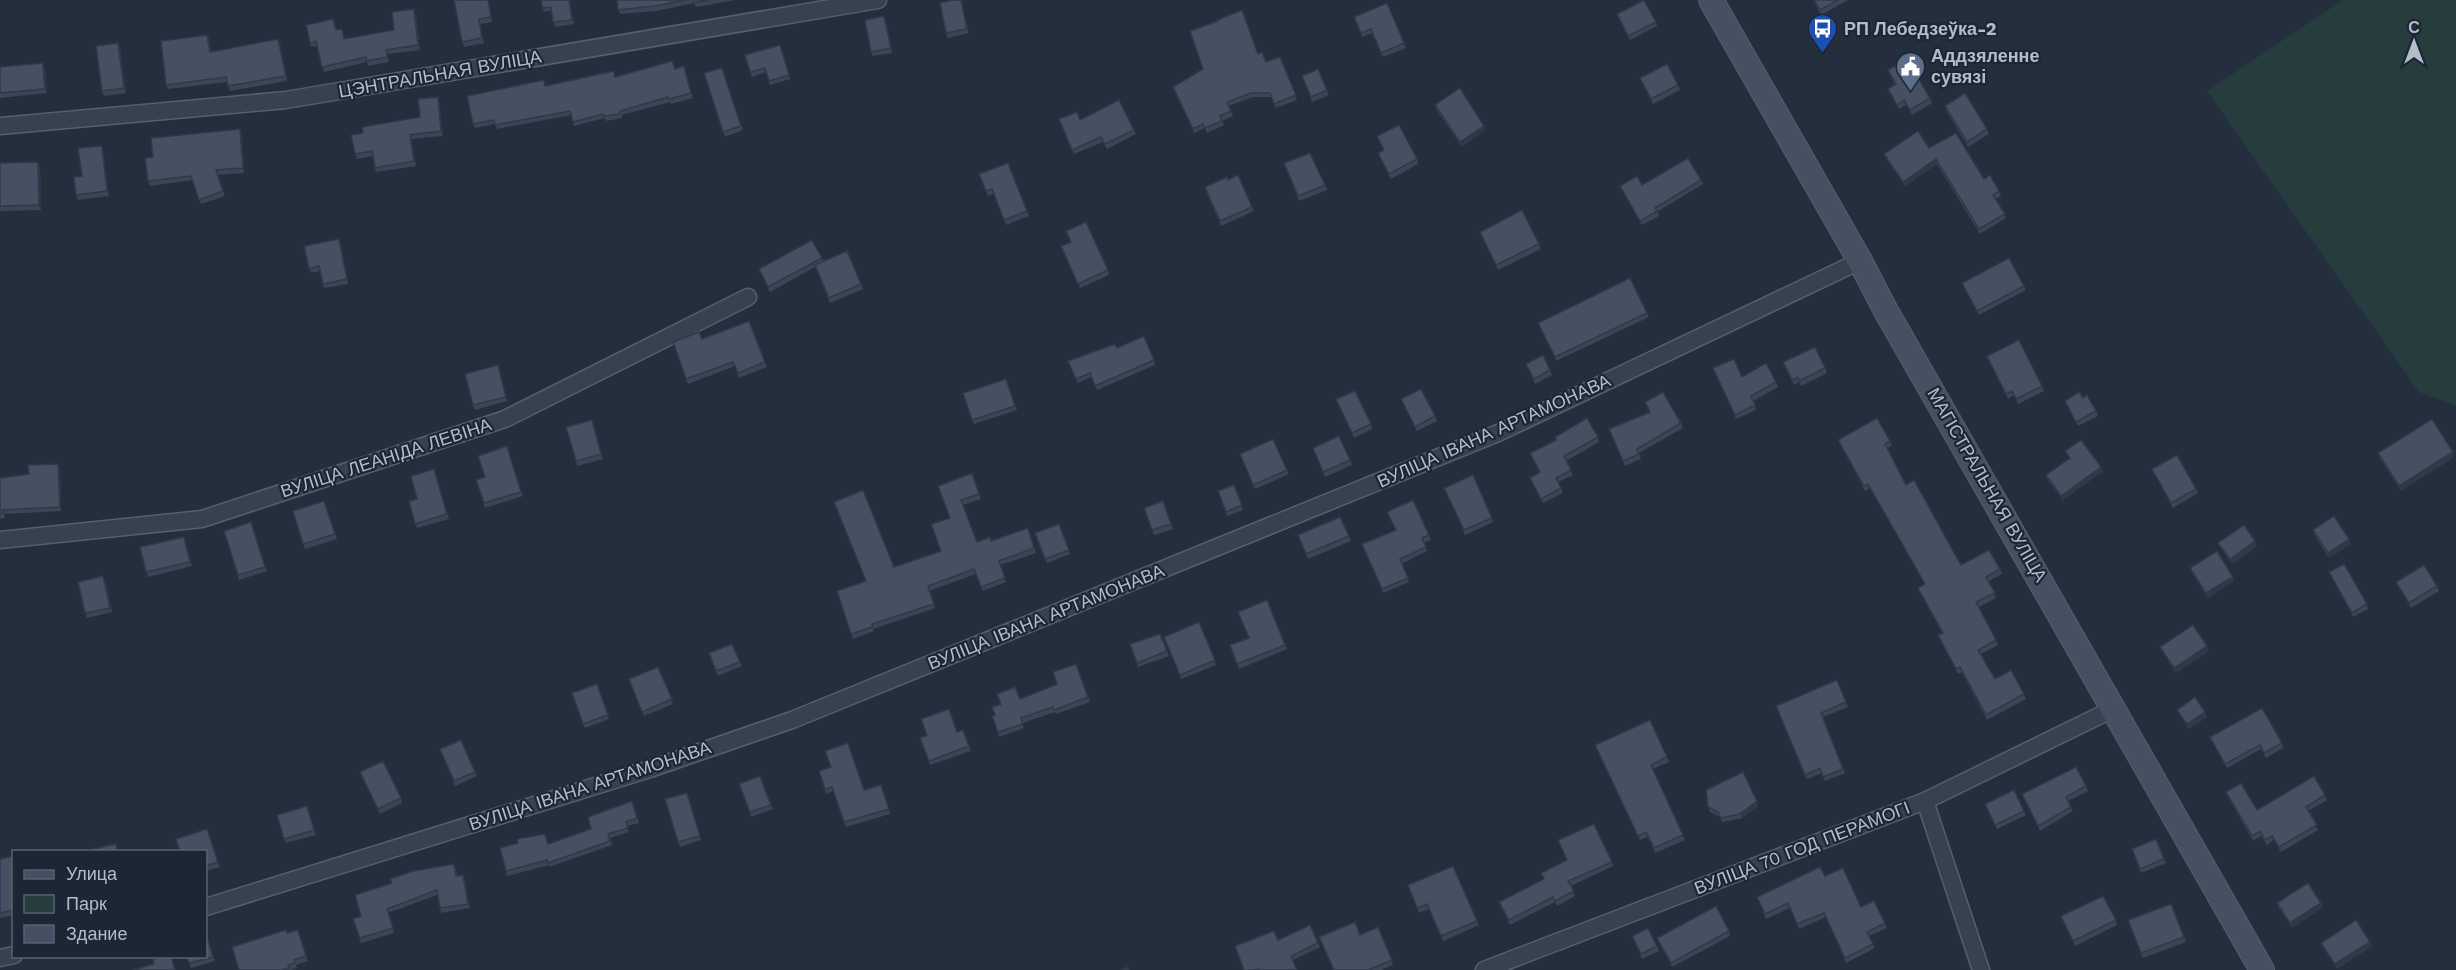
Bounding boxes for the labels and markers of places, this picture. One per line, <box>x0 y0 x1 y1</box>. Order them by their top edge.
bus stop icon: РП Лебедзеўка-2 <box>1807 13 1839 55</box>
place label: РП Лебедзеўка-2 <box>1844 18 1996 39</box>
place label: Аддзяленне сувязі <box>1931 45 2039 87</box>
public building icon: Аддзяленне сувязі <box>1894 50 1926 92</box>

